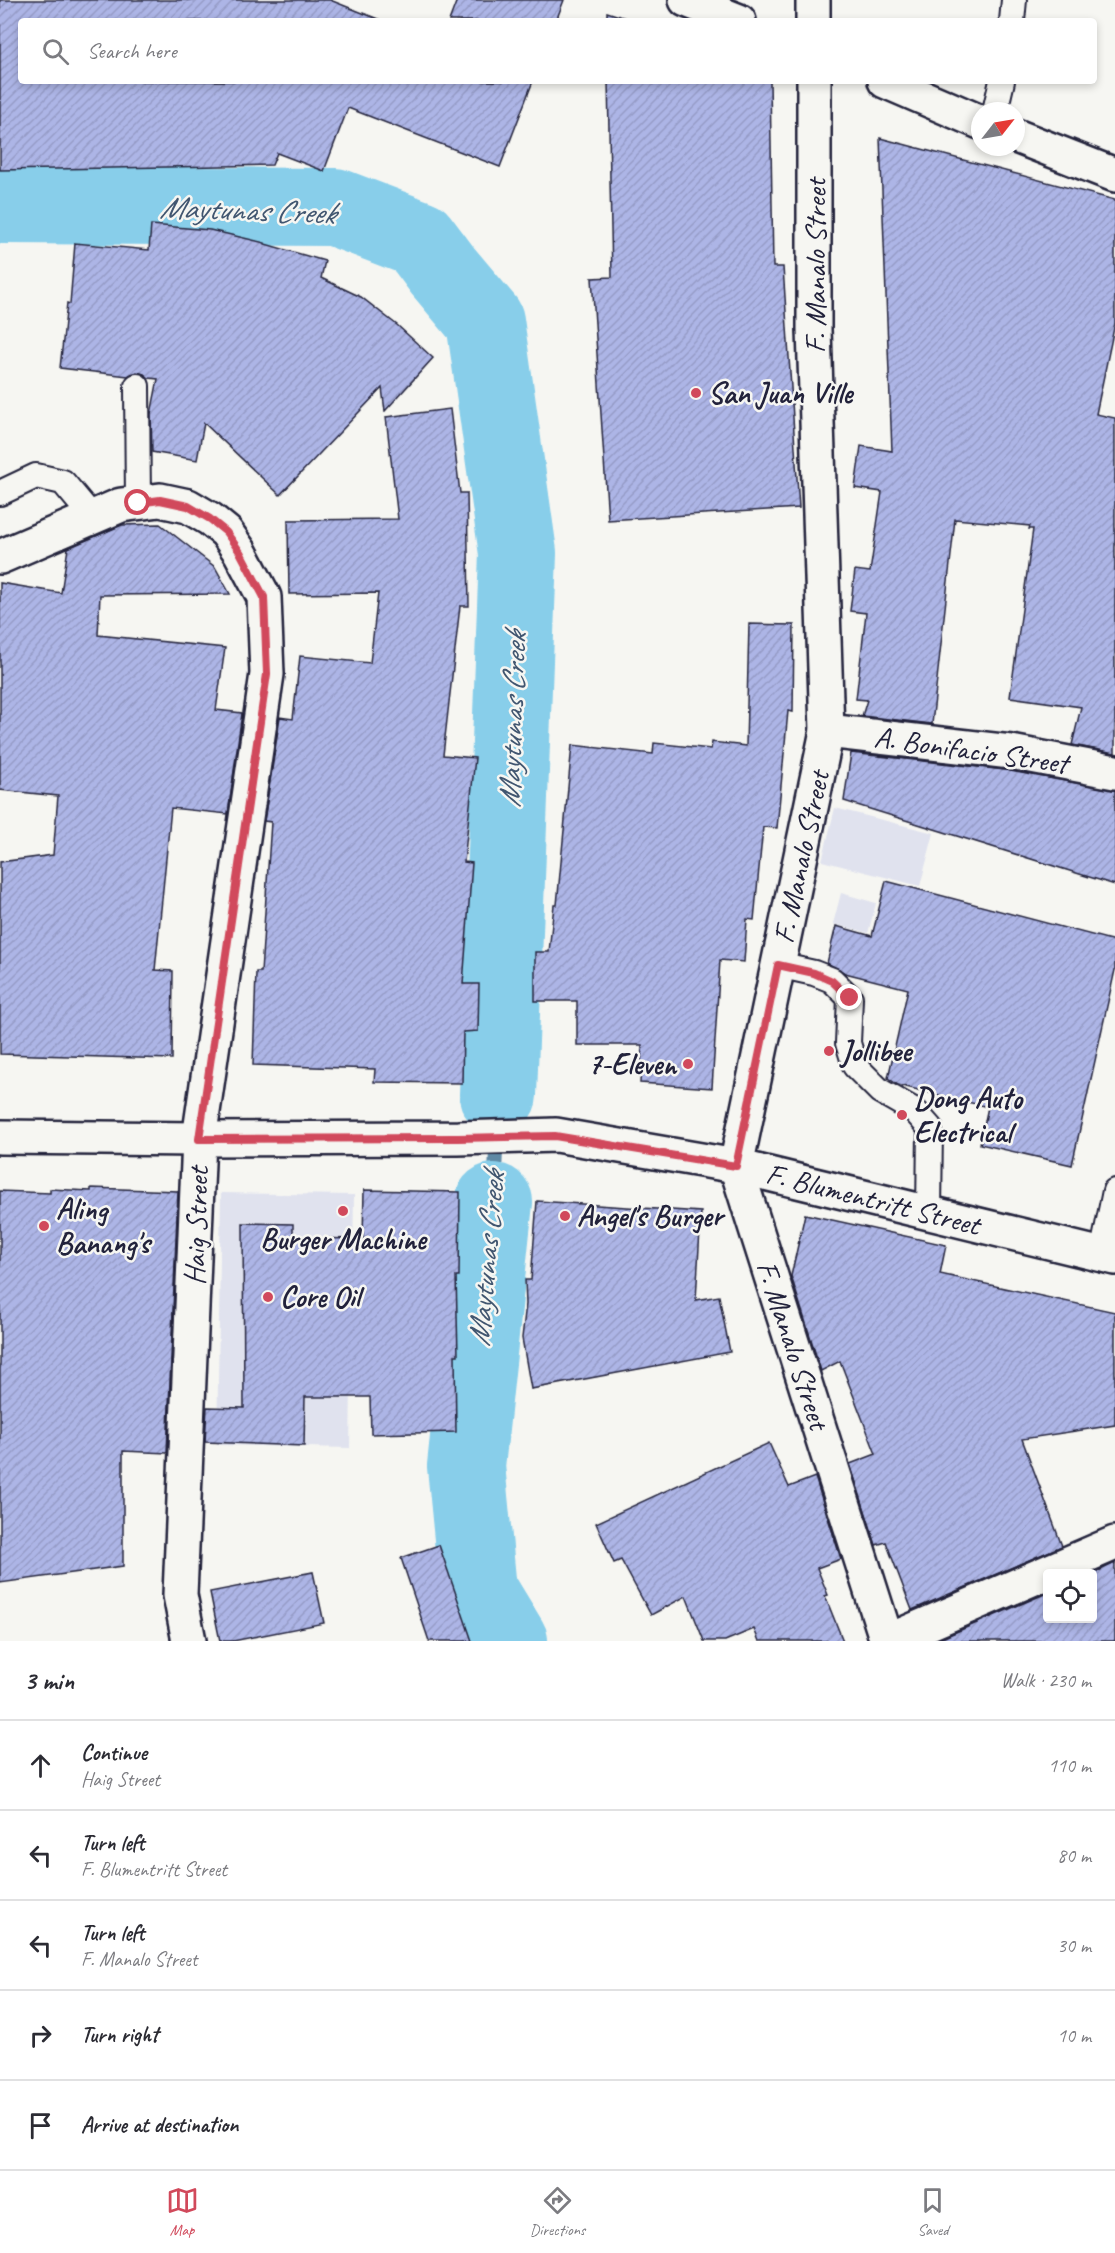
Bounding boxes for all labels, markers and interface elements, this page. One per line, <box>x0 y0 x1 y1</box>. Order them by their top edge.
search box <box>18 18 1097 84</box>
icon: search <box>39 35 72 68</box>
text: Search here <box>87 37 177 65</box>
north arrow <box>971 102 1025 156</box>
street label: F. Manalo Street <box>796 176 834 353</box>
water label: Maytunas Creek <box>159 186 341 234</box>
place label: San Juan Ville <box>708 374 854 412</box>
marker: San Juan Ville <box>689 386 703 400</box>
route start <box>124 489 150 515</box>
water label: Maytunas Creek <box>488 626 536 808</box>
street label: A. Bonifacio Street <box>872 718 1074 783</box>
street label: F. Manalo Street <box>764 765 838 946</box>
route end <box>836 984 862 1010</box>
place label: Jollibee <box>839 1032 914 1070</box>
marker: Jollibee <box>822 1044 836 1058</box>
place label: 7-Eleven <box>588 1045 678 1083</box>
marker: 7-Eleven <box>681 1057 695 1071</box>
place label: Dong Auto Electrical <box>914 1079 1024 1151</box>
marker: Dong Auto Electrical <box>895 1108 909 1122</box>
street label: F. Blumentritt Street <box>762 1154 987 1245</box>
street label: Haig Street <box>175 1163 217 1286</box>
water label: Maytunas Creek <box>458 1164 515 1348</box>
place label: Aling Banang's <box>56 1190 153 1262</box>
place label: Angel's Burger <box>577 1197 726 1235</box>
marker: Burger Machine <box>336 1204 350 1218</box>
marker: Angel's Burger <box>558 1209 572 1223</box>
marker: Aling Banang's <box>37 1219 51 1233</box>
place label: Burger Machine <box>260 1220 428 1258</box>
street label: F. Manalo Street <box>748 1256 839 1437</box>
place label: Core Oil <box>280 1278 365 1316</box>
marker: Core Oil <box>261 1290 275 1304</box>
map controls <box>1043 1569 1097 1623</box>
button: locate <box>1043 1569 1097 1623</box>
text: 3 min <box>24 1664 74 1697</box>
text: Walk · 230 m <box>1001 1668 1091 1693</box>
text: Continue <box>81 1739 147 1767</box>
icon: ahead <box>24 1749 57 1782</box>
text: 110 m <box>1048 1753 1091 1778</box>
text: Haig Street <box>81 1767 160 1792</box>
text: Turn left <box>81 1829 145 1857</box>
icon: left <box>24 1839 57 1872</box>
text: 80 m <box>1057 1843 1091 1868</box>
text: F. Blumentritt Street <box>81 1857 227 1882</box>
text: Turn left <box>81 1919 145 1947</box>
icon: left <box>24 1929 57 1962</box>
text: 30 m <box>1057 1933 1091 1958</box>
text: F. Manalo Street <box>81 1947 197 1972</box>
icon: right <box>24 2019 57 2052</box>
text: Turn right <box>81 2021 158 2049</box>
text: 10 m <box>1057 2023 1091 2048</box>
icon: arrive <box>24 2109 57 2142</box>
text: Arrive at destination <box>81 2111 238 2139</box>
tab: Map <box>166 2184 199 2240</box>
tab: Directions <box>530 2184 585 2240</box>
tab: Saved <box>916 2184 949 2240</box>

